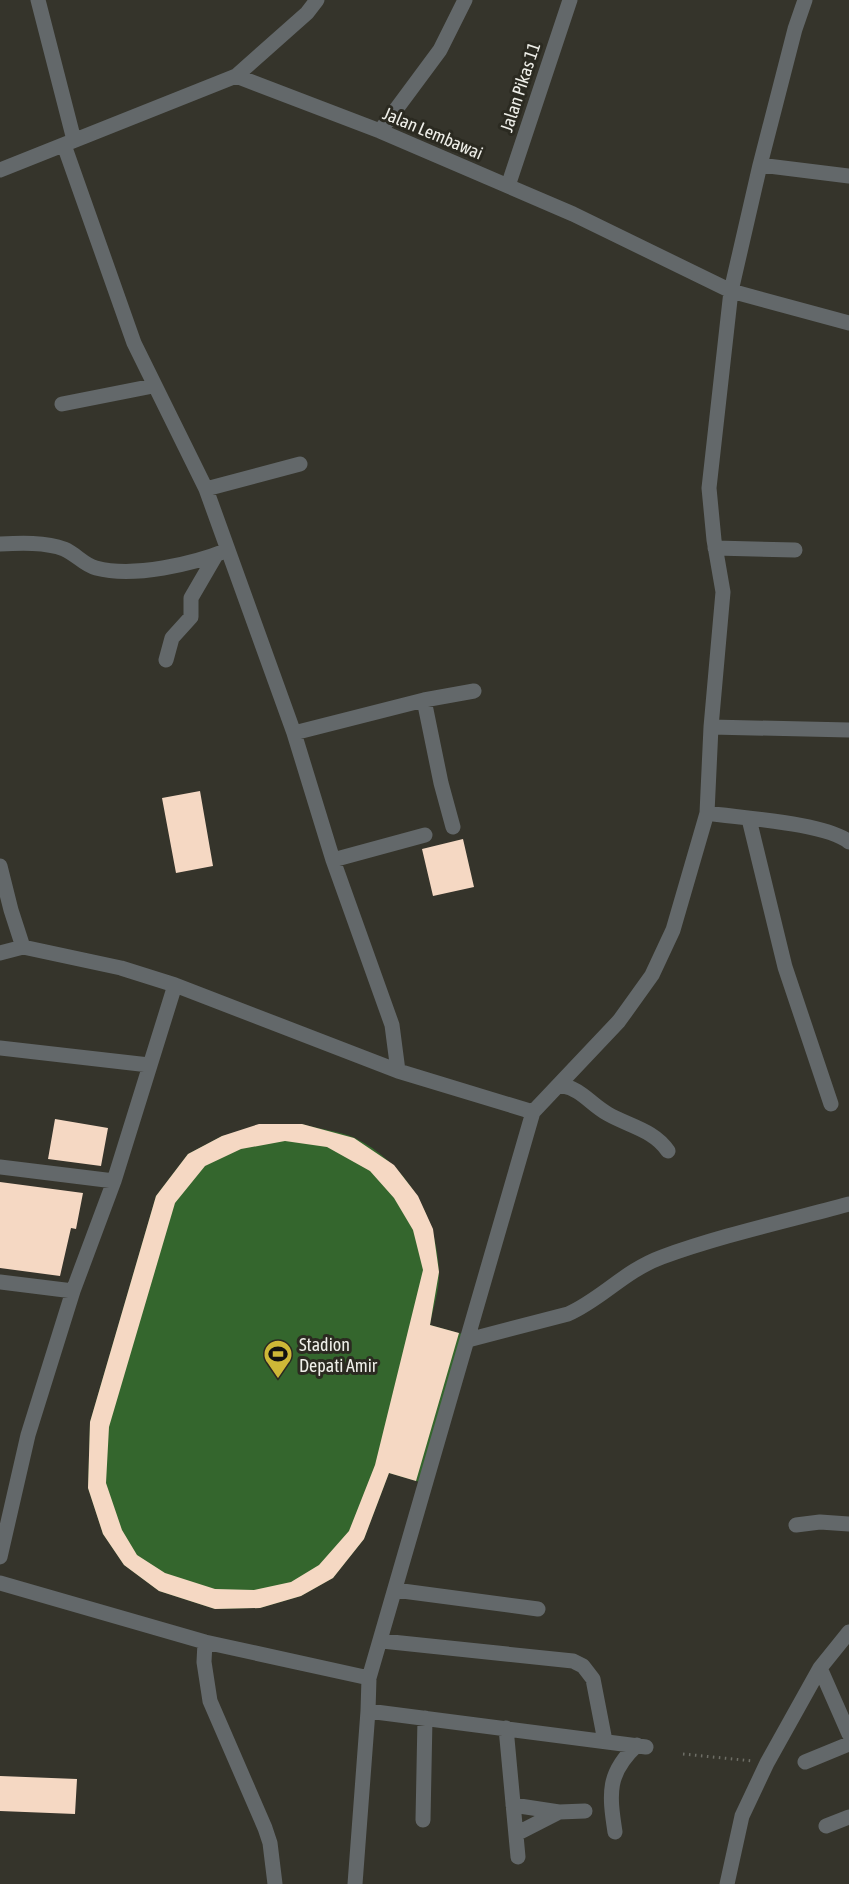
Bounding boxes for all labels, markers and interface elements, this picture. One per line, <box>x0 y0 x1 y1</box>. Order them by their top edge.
street label: Jalan Pikas 11 <box>496 39 544 135</box>
street label: Jalan Lembawai <box>380 103 486 163</box>
place label: Stadion Depati Amir <box>299 1334 378 1376</box>
sports icon: Stadion Depati Amir <box>262 1338 294 1380</box>

